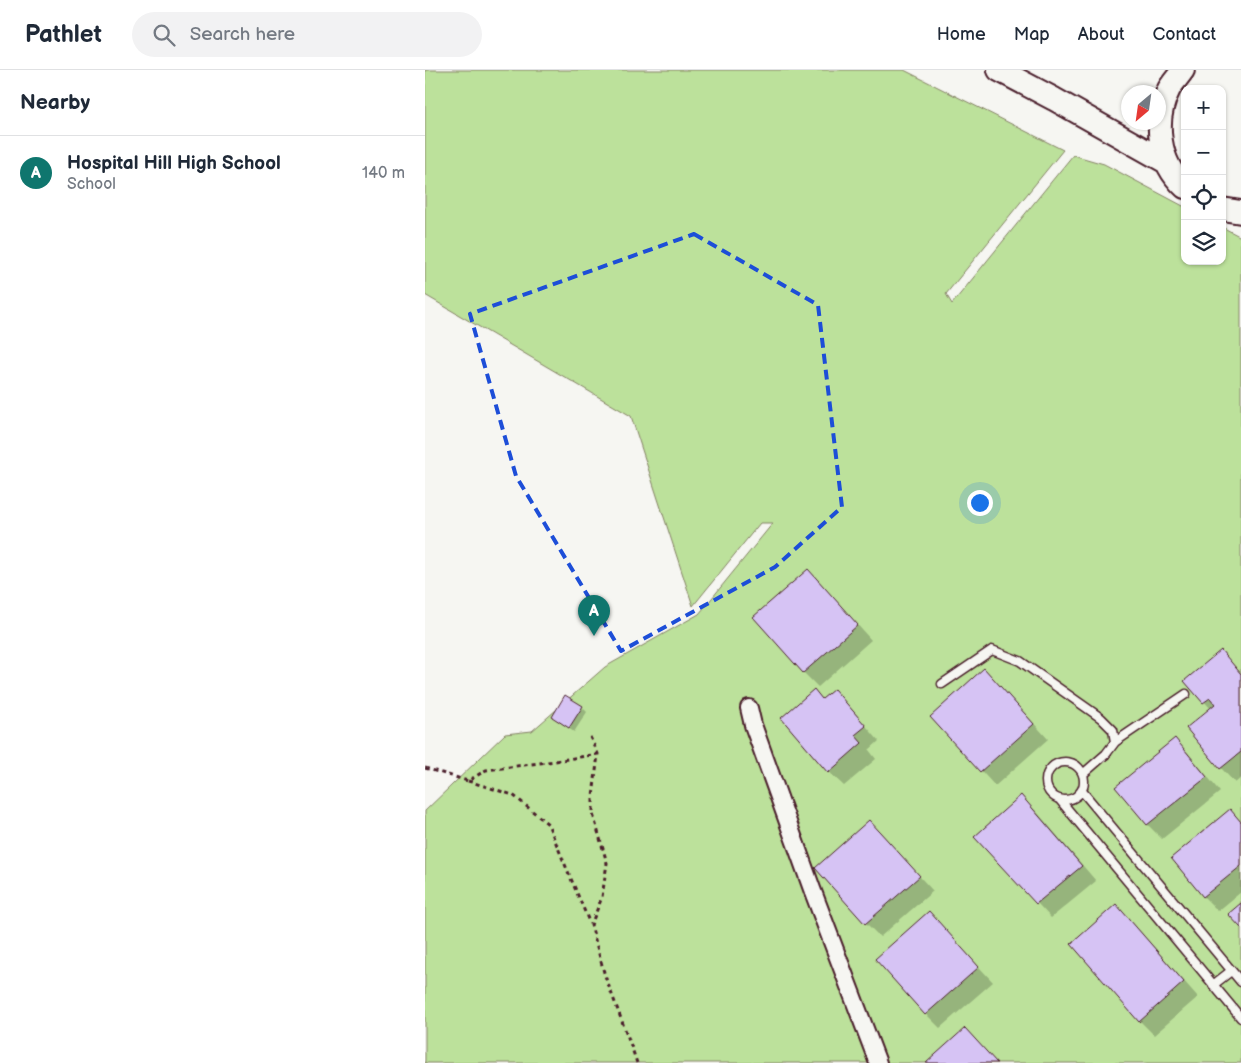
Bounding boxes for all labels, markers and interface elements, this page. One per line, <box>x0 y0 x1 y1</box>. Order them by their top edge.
search box <box>132 12 482 57</box>
text: Pathlet <box>25 20 102 49</box>
icon: search <box>150 21 178 49</box>
text: Search here <box>190 23 295 46</box>
text: Home <box>937 24 986 45</box>
text: Map <box>1014 24 1050 45</box>
text: About <box>1078 24 1125 45</box>
text: Contact <box>1153 24 1216 45</box>
north arrow <box>1121 85 1166 130</box>
map controls <box>1181 85 1226 265</box>
button: + <box>1181 85 1226 130</box>
text: Nearby <box>20 90 90 115</box>
button: − <box>1181 130 1226 175</box>
text: Hospital Hill High School <box>67 152 281 175</box>
text: A <box>31 164 41 183</box>
text: 140 m <box>362 164 405 183</box>
text: School <box>67 175 116 194</box>
button: locate <box>1181 175 1226 220</box>
button: layers <box>1181 220 1226 265</box>
your location <box>967 490 993 516</box>
pin: A <box>578 595 610 636</box>

